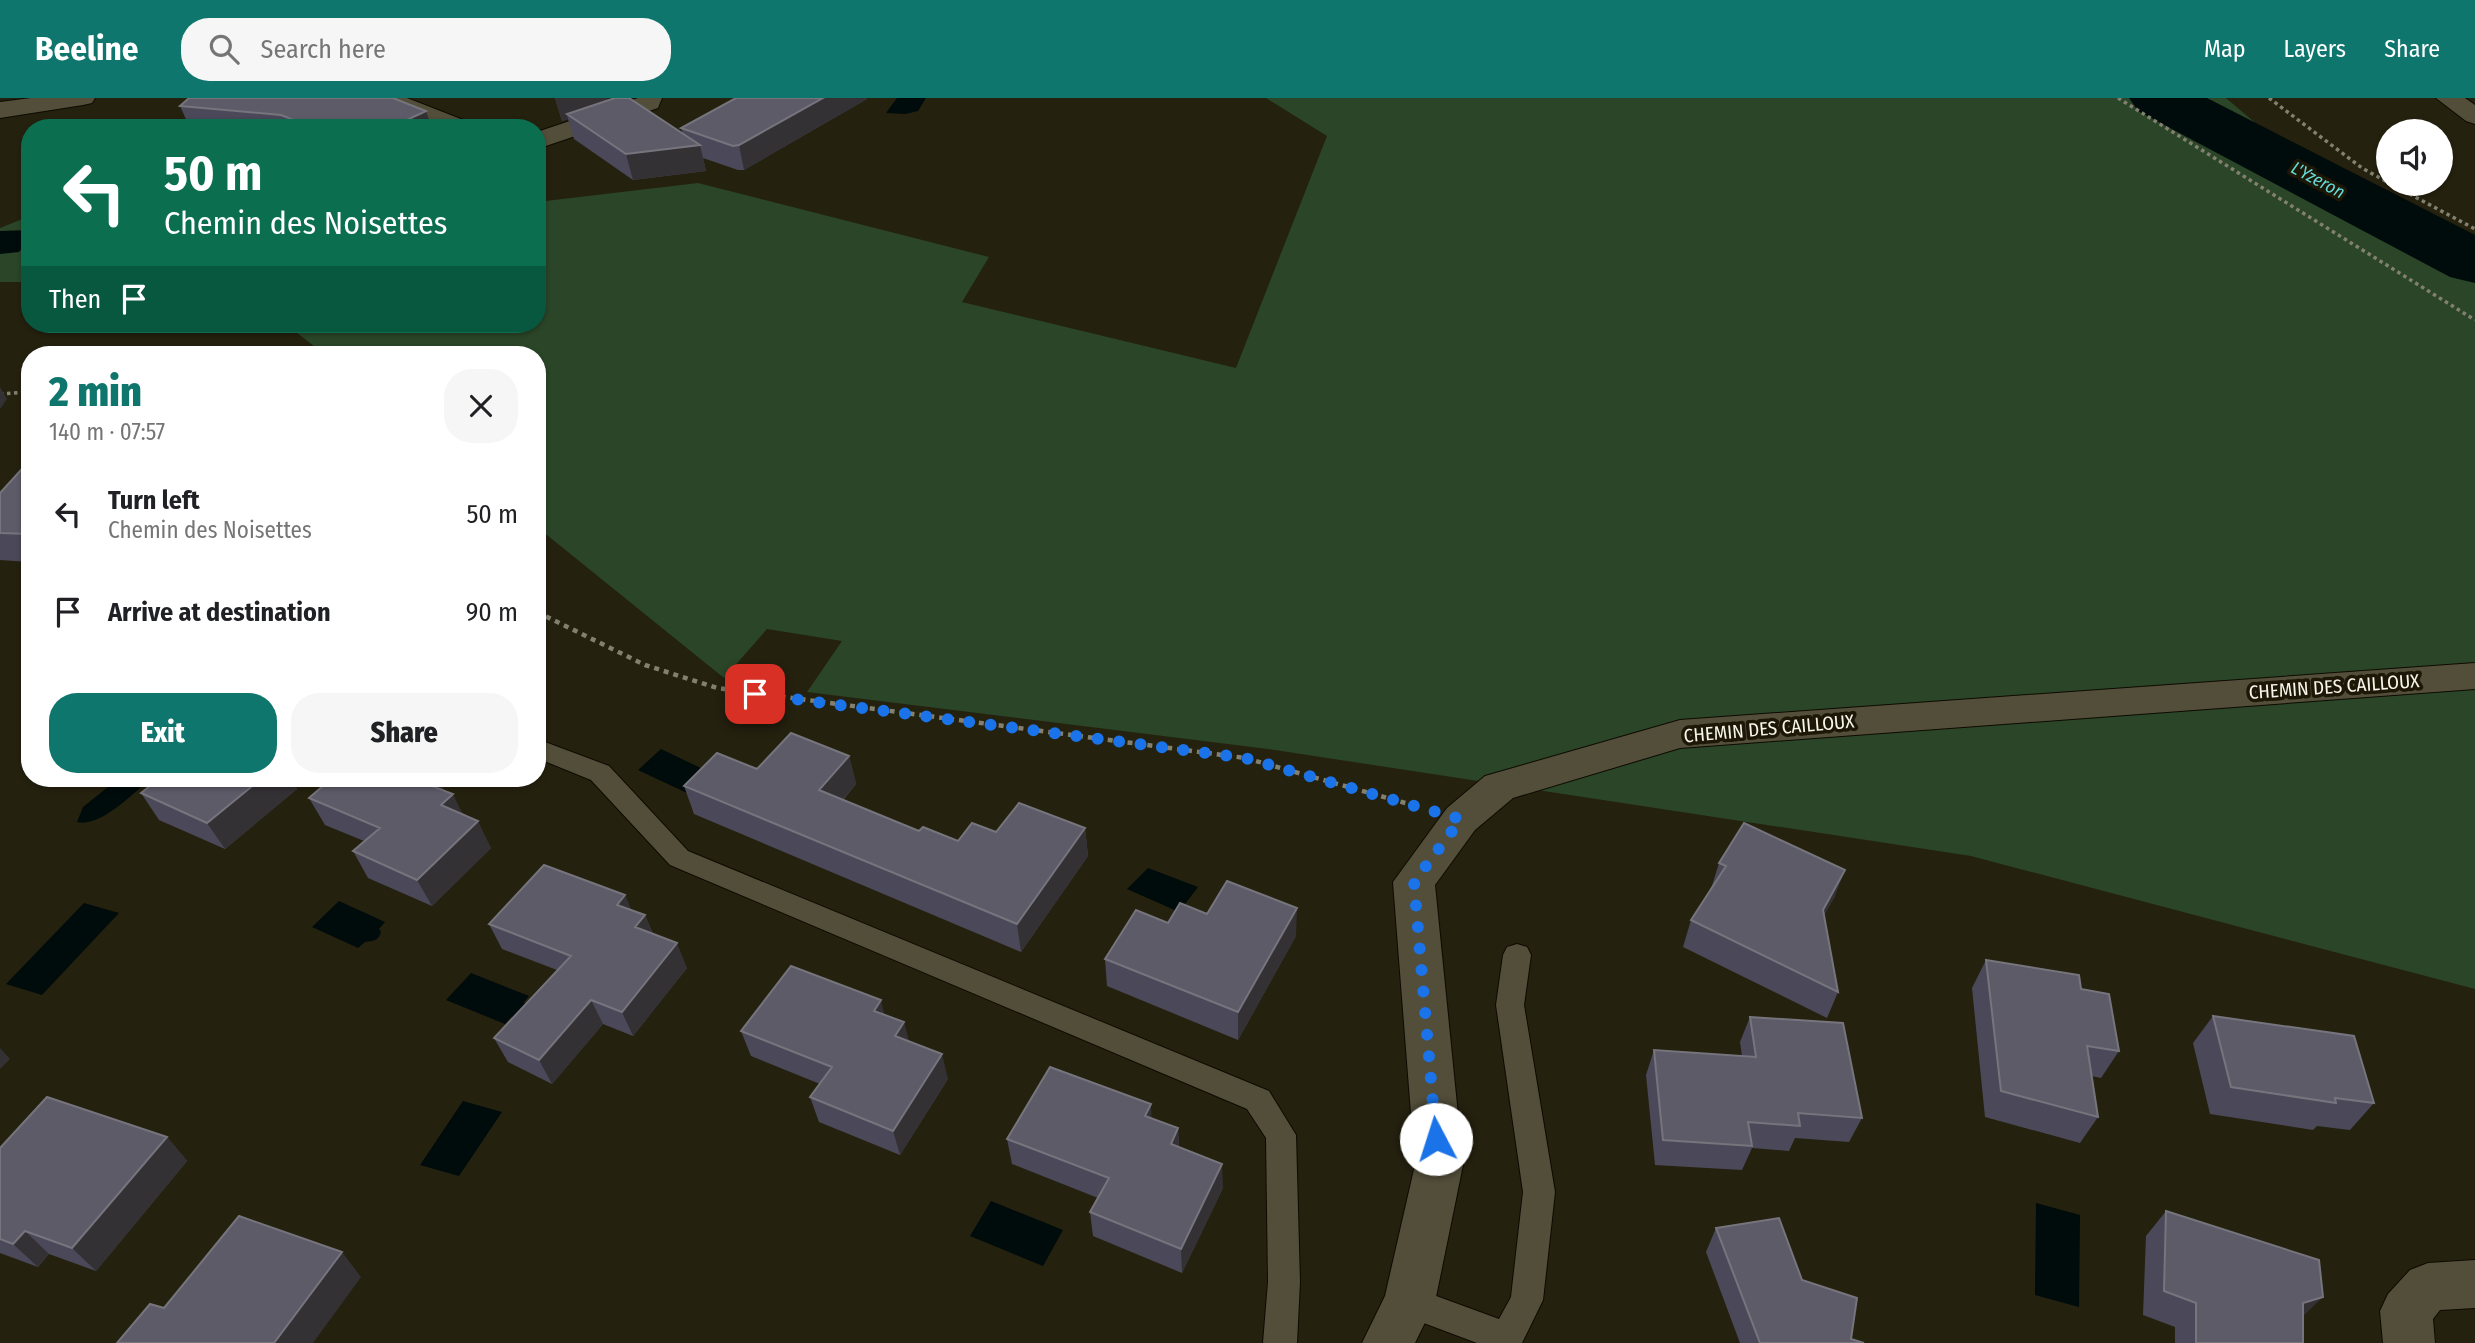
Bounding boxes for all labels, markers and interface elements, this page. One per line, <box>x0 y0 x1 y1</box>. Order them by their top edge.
search box <box>181 18 671 81</box>
text: Beeline <box>35 29 139 69</box>
icon: search <box>205 30 243 68</box>
text: Search here <box>261 34 386 65</box>
text: Map <box>2204 35 2246 63</box>
text: Layers <box>2284 35 2346 63</box>
text: Share <box>2384 35 2440 63</box>
map controls <box>2376 119 2453 196</box>
button: sound <box>2376 119 2453 196</box>
text: 50 m <box>164 144 262 203</box>
icon: left <box>49 147 140 238</box>
water label: L'Yzeron <box>2287 157 2349 203</box>
text: Chemin des Noisettes <box>164 204 448 242</box>
icon: arrive <box>115 280 153 318</box>
text: Then <box>49 284 101 315</box>
text: 2 min <box>49 367 142 417</box>
button: close <box>444 369 518 443</box>
text: 140 m · 07:57 <box>49 418 165 446</box>
text: Turn left <box>108 485 200 516</box>
icon: left <box>49 495 87 533</box>
text: 50 m <box>466 499 518 530</box>
text: Chemin des Noisettes <box>108 516 312 544</box>
icon: arrive <box>49 593 87 631</box>
text: Arrive at destination <box>108 597 331 628</box>
text: 90 m <box>466 597 518 628</box>
pin <box>725 664 785 724</box>
street label: CHEMIN DES CAILLOUX <box>2248 669 2421 704</box>
icon: arrive <box>736 675 774 713</box>
button: Exit <box>49 693 277 773</box>
button: Share <box>291 693 518 773</box>
street label: CHEMIN DES CAILLOUX <box>1683 710 1856 747</box>
position arrow <box>1399 1102 1473 1176</box>

